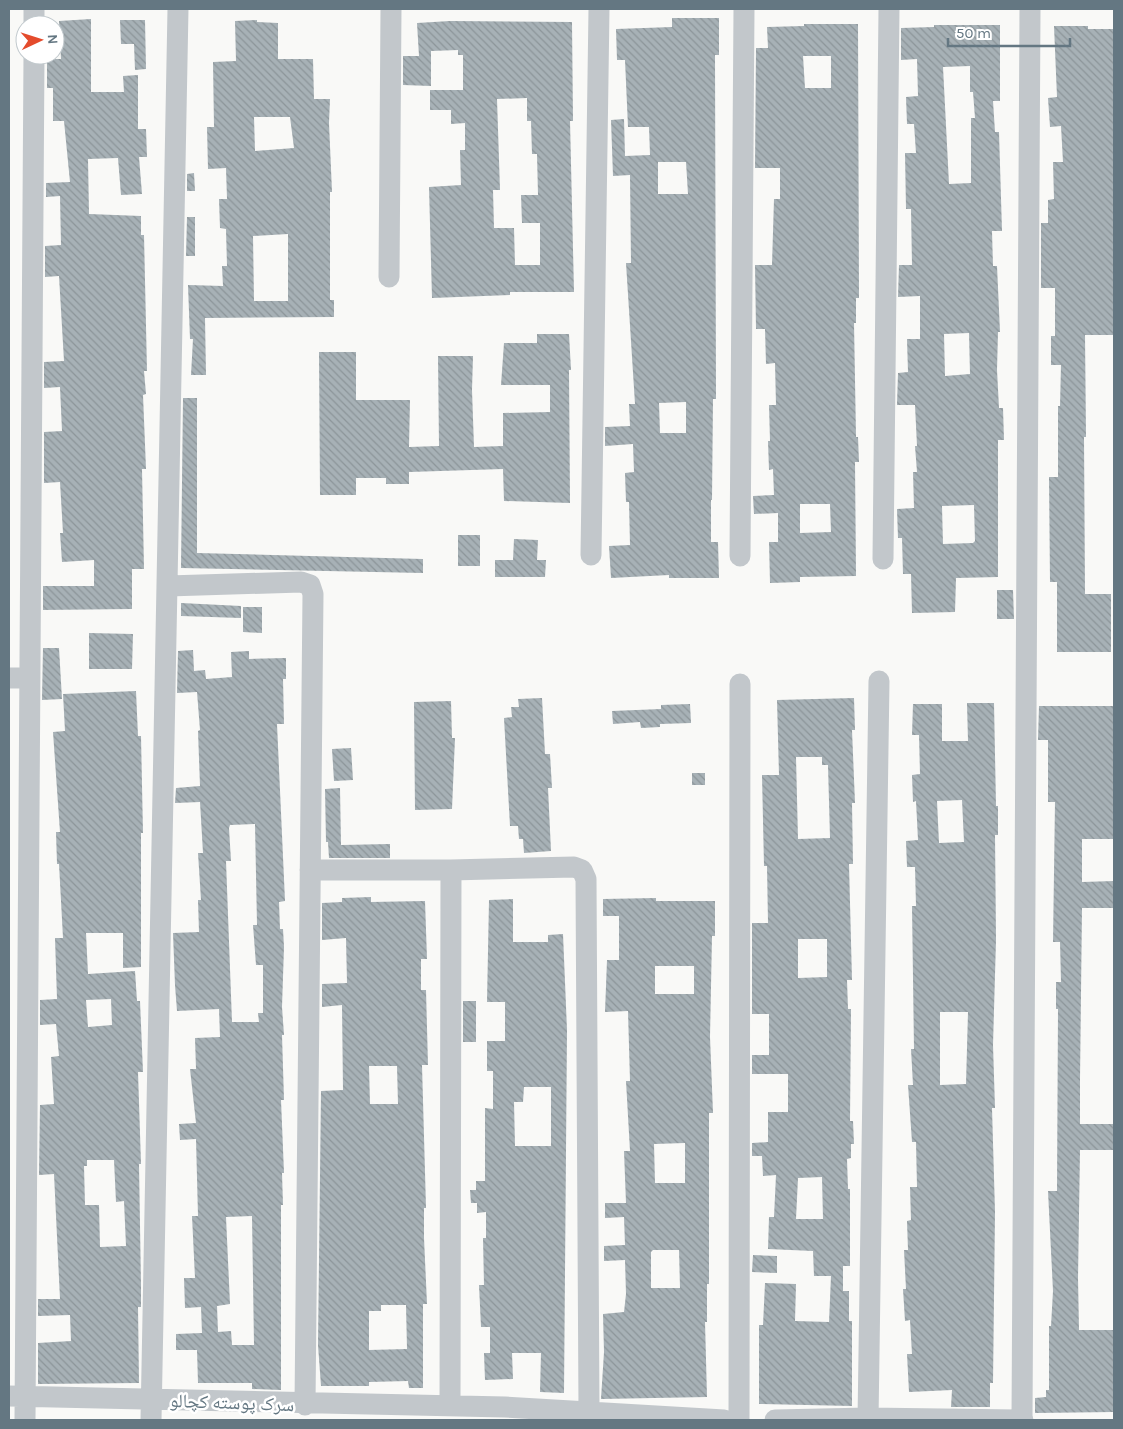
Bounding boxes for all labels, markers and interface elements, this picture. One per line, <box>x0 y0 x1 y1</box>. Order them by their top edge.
north arrow <box>15 15 65 65</box>
scale bar <box>948 15 1070 47</box>
text: 50 m <box>956 24 991 42</box>
text: N <box>44 34 61 45</box>
street label: سرک پوسته کچالو <box>169 1390 295 1416</box>

